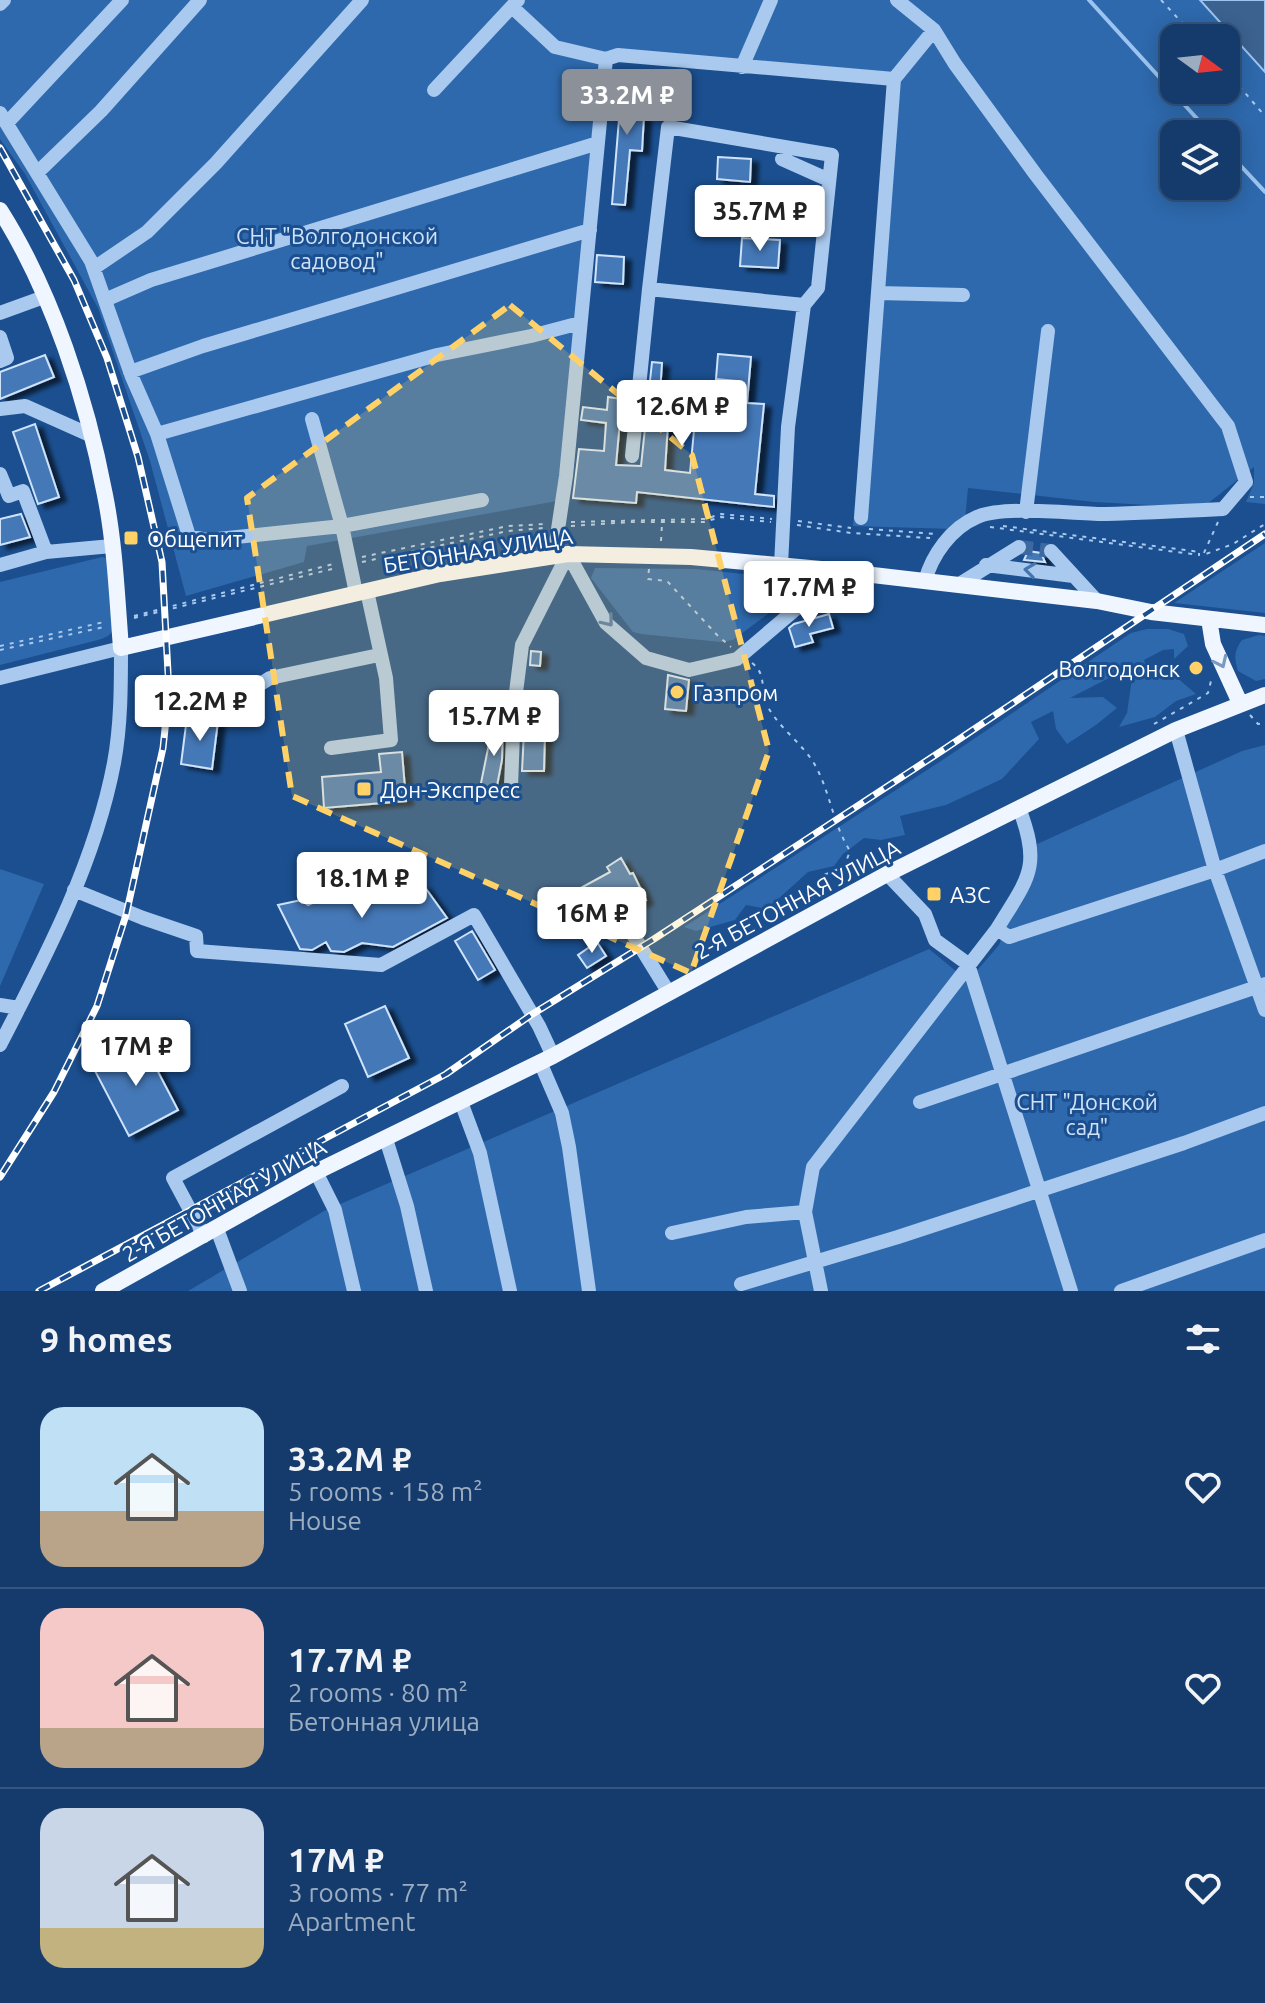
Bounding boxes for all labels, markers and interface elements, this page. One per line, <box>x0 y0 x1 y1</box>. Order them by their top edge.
north arrow <box>1160 24 1240 104</box>
map controls <box>1160 24 1240 200</box>
pin: 33.2M ₽ <box>553 69 701 137</box>
text: 33.2M ₽ <box>580 80 674 109</box>
button: layers <box>1160 120 1240 200</box>
pin: 35.7M ₽ <box>686 185 834 253</box>
text: 35.7M ₽ <box>713 196 807 225</box>
park label: СНТ "Волгодонской садовод" <box>236 223 438 273</box>
pin: 12.6M ₽ <box>608 380 756 448</box>
text: 12.6M ₽ <box>635 391 729 420</box>
street label: БЕТОННАЯ УЛИЦА <box>382 523 575 577</box>
place label: Общепит <box>147 526 243 551</box>
marker: Общепит <box>122 529 140 547</box>
pin: 17.7M ₽ <box>735 561 883 629</box>
one-way arrow <box>1023 562 1036 579</box>
text: 17.7M ₽ <box>762 572 856 601</box>
one-way arrow <box>598 612 613 626</box>
one-way arrow <box>1211 654 1227 668</box>
place label: Волгодонск <box>1058 656 1180 681</box>
marker: Волгодонск <box>1187 659 1205 677</box>
pin: 12.2M ₽ <box>126 675 274 743</box>
place label: Газпром <box>693 680 778 705</box>
marker: Газпром <box>668 683 686 701</box>
text: 12.2M ₽ <box>153 686 247 715</box>
pin: 15.7M ₽ <box>420 690 568 758</box>
text: 15.7M ₽ <box>447 701 541 730</box>
place label: Дон-Экспресс <box>380 777 520 802</box>
marker: Дон-Экспресс <box>355 780 373 798</box>
street label: 2-Я БЕТОННАЯ УЛИЦА <box>690 834 905 964</box>
pin: 18.1M ₽ <box>288 852 436 920</box>
text: 18.1M ₽ <box>315 863 409 892</box>
place label: АЗС <box>950 882 990 907</box>
marker: АЗС <box>925 885 943 903</box>
pin: 16M ₽ <box>536 887 648 955</box>
text: 16M ₽ <box>555 898 629 927</box>
pin: 17M ₽ <box>80 1020 192 1088</box>
text: 17M ₽ <box>99 1031 173 1060</box>
park label: СНТ "Донской сад" <box>1016 1089 1158 1139</box>
street label: 2-Я БЕТОННАЯ УЛИЦА <box>118 1133 331 1266</box>
icon: filters <box>1181 1317 1225 1361</box>
text: 9 homes <box>40 1320 173 1358</box>
icon: home <box>104 1439 200 1535</box>
text: 33.2M ₽ <box>288 1439 411 1477</box>
icon: heart <box>1181 1465 1225 1509</box>
text: 5 rooms · 158 m² <box>288 1477 483 1506</box>
text: House <box>288 1506 362 1535</box>
icon: home <box>104 1640 200 1736</box>
text: 17.7M ₽ <box>288 1640 411 1678</box>
icon: heart <box>1181 1666 1225 1710</box>
text: 2 rooms · 80 m² <box>288 1678 468 1707</box>
text: Бетонная улица <box>288 1707 480 1736</box>
icon: home <box>104 1840 200 1936</box>
text: 17M ₽ <box>288 1840 384 1878</box>
icon: heart <box>1181 1866 1225 1910</box>
text: 3 rooms · 77 m² <box>288 1878 468 1907</box>
text: Apartment <box>288 1907 415 1936</box>

